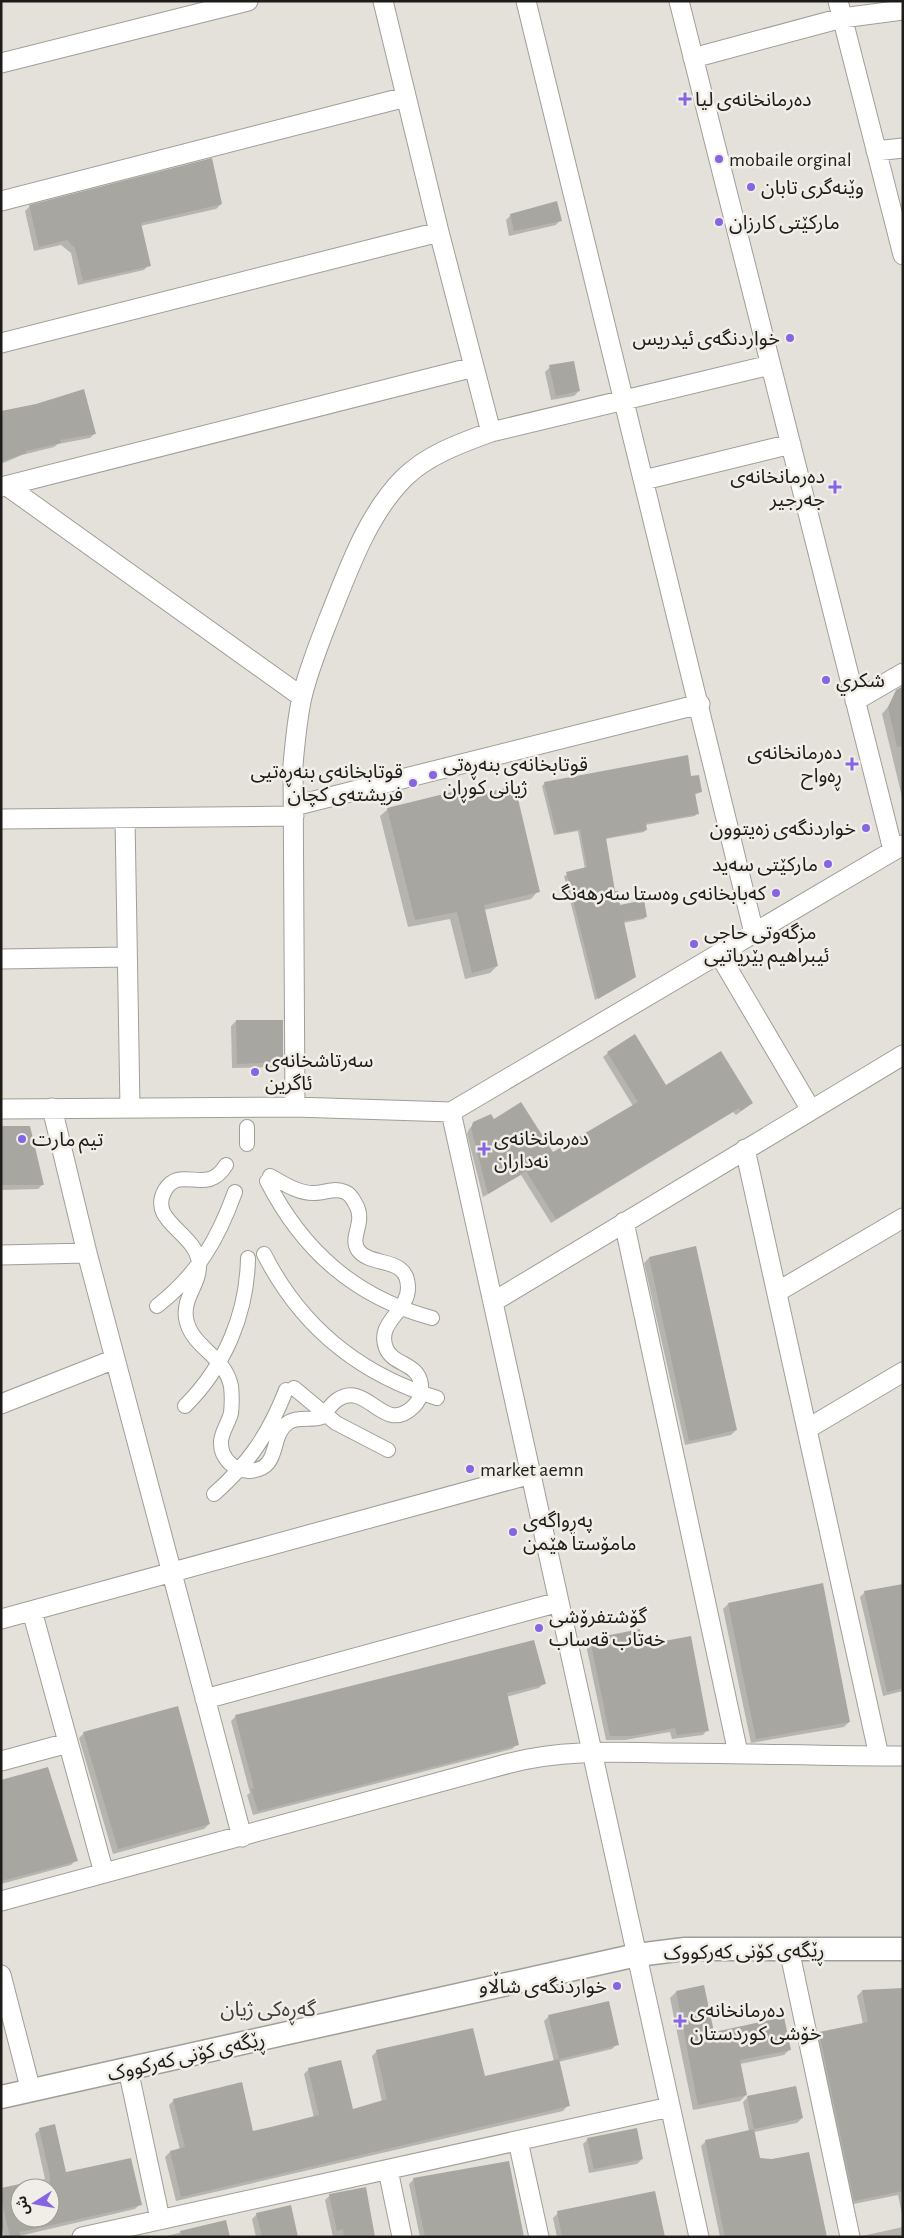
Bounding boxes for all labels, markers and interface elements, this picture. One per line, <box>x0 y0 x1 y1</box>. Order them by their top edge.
place label: دەرمانخانەی لیا <box>695 90 812 111</box>
marker: دەرمانخانەی لیا <box>679 93 691 105</box>
place label: mobaile orginal <box>729 150 852 170</box>
marker: mobaile orginal <box>713 153 725 165</box>
place label: وێنەگری تابان <box>761 177 864 199</box>
marker: وێنەگری تابان <box>745 181 757 193</box>
place label: مارکێتی کارزان <box>729 213 840 234</box>
marker: مارکێتی کارزان <box>713 216 725 228</box>
place label: خواردنگەی ئیدریس <box>632 328 780 350</box>
marker: خواردنگەی ئیدریس <box>784 332 796 344</box>
place label: دەرمانخانەی جەرجیر <box>730 467 825 511</box>
marker: دەرمانخانەی جەرجیر <box>829 481 841 493</box>
place label: شكري <box>836 671 885 696</box>
marker: شكري <box>820 674 832 686</box>
place label: دەرمانخانەی ڕەواح <box>747 743 842 792</box>
place label: قوتابخانەی بنەڕەتی ژیانی کوڕان <box>443 755 588 804</box>
marker: دەرمانخانەی ڕەواح <box>846 758 858 770</box>
place label: قوتابخانەی بنەڕەتیی فریشتەی کچان <box>251 762 403 807</box>
marker: قوتابخانەی بنەڕەتی ژیانی کوڕان <box>427 769 439 781</box>
marker: قوتابخانەی بنەڕەتیی فریشتەی کچان <box>407 777 419 789</box>
place label: خواردنگەی زەیتوون <box>710 818 856 840</box>
marker: خواردنگەی زەیتوون <box>860 822 872 834</box>
place label: مارکێتی سەید <box>712 855 818 876</box>
marker: مارکێتی سەید <box>822 858 834 870</box>
place label: کەبابخانەی وەستا سەرهەنگ <box>552 883 767 905</box>
marker: کەبابخانەی وەستا سەرهەنگ <box>770 887 782 899</box>
place label: مزگەوتی حاجی ئیبراهیم بێریاتیی <box>704 922 829 970</box>
marker: مزگەوتی حاجی ئیبراهیم بێریاتیی <box>688 938 700 950</box>
place label: سەرتاشخانەی ئاگرین <box>265 1051 373 1095</box>
marker: سەرتاشخانەی ئاگرین <box>249 1066 261 1078</box>
place label: دەرمانخانەی نەداران <box>494 1129 589 1173</box>
place label: تیم مارت <box>32 1130 104 1154</box>
marker: تیم مارت <box>16 1133 28 1145</box>
marker: دەرمانخانەی نەداران <box>478 1143 490 1155</box>
place label: market aemn <box>480 1460 584 1480</box>
marker: market aemn <box>464 1463 476 1475</box>
place label: پەڕواگەی مامۆستا هێمن <box>523 1510 637 1555</box>
marker: پەڕواگەی مامۆستا هێمن <box>507 1526 519 1538</box>
place label: گۆشتفرۆشی خەتاب قەساب <box>549 1606 665 1650</box>
marker: گۆشتفرۆشی خەتاب قەساب <box>533 1622 545 1634</box>
street label: ڕێگەی کۆنی کەرکووک <box>663 1940 825 1970</box>
place label: خواردنگەی شاڵاو <box>479 1971 607 1998</box>
marker: خواردنگەی شاڵاو <box>611 1980 623 1992</box>
district label: گەڕەکی ژیان <box>220 1998 316 2026</box>
place label: دەرمانخانەی خۆشی کوردستان <box>690 2001 822 2045</box>
marker: دەرمانخانەی خۆشی کوردستان <box>674 2015 686 2027</box>
street label: ڕێگەی کۆنی کەرکووک <box>105 2028 268 2091</box>
north arrow <box>10 2178 60 2228</box>
text: ش <box>14 2195 32 2216</box>

